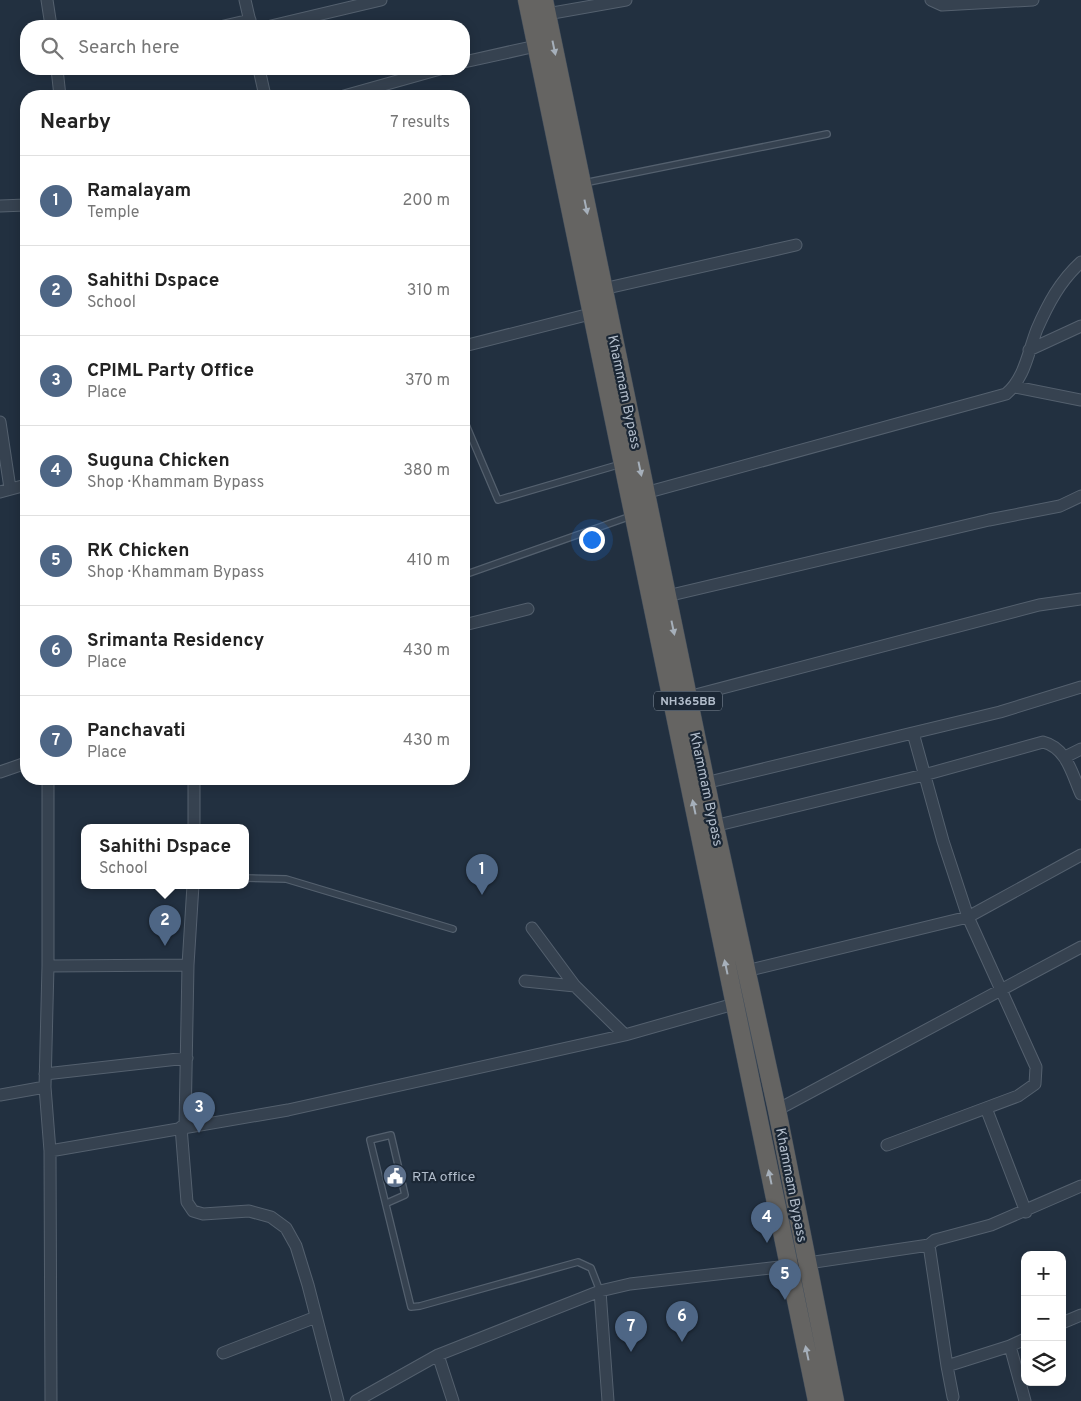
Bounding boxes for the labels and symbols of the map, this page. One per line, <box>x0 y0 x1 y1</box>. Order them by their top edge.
one-way arrow <box>550 40 558 56</box>
one-way arrow <box>583 199 591 215</box>
street label: Khammam Bypass <box>603 334 644 451</box>
one-way arrow <box>637 461 645 477</box>
your location <box>579 527 605 553</box>
one-way arrow <box>670 620 678 636</box>
road number: NH365BB <box>654 691 722 710</box>
street label: Khammam Bypass <box>685 731 726 848</box>
one-way arrow <box>689 799 697 815</box>
pin: 1 <box>466 854 498 895</box>
pin: 2 <box>149 905 181 946</box>
one-way arrow <box>722 958 730 974</box>
pin: 3 <box>183 1092 215 1133</box>
street label: Khammam Bypass <box>771 1127 810 1244</box>
public building icon: RTA office <box>382 1163 408 1189</box>
place label: RTA office <box>412 1169 475 1186</box>
one-way arrow <box>766 1170 774 1185</box>
pin: 4 <box>751 1202 783 1243</box>
pin: 5 <box>769 1259 801 1300</box>
pin: 6 <box>666 1301 698 1342</box>
pin: 7 <box>615 1311 647 1352</box>
one-way arrow <box>802 1345 810 1361</box>

